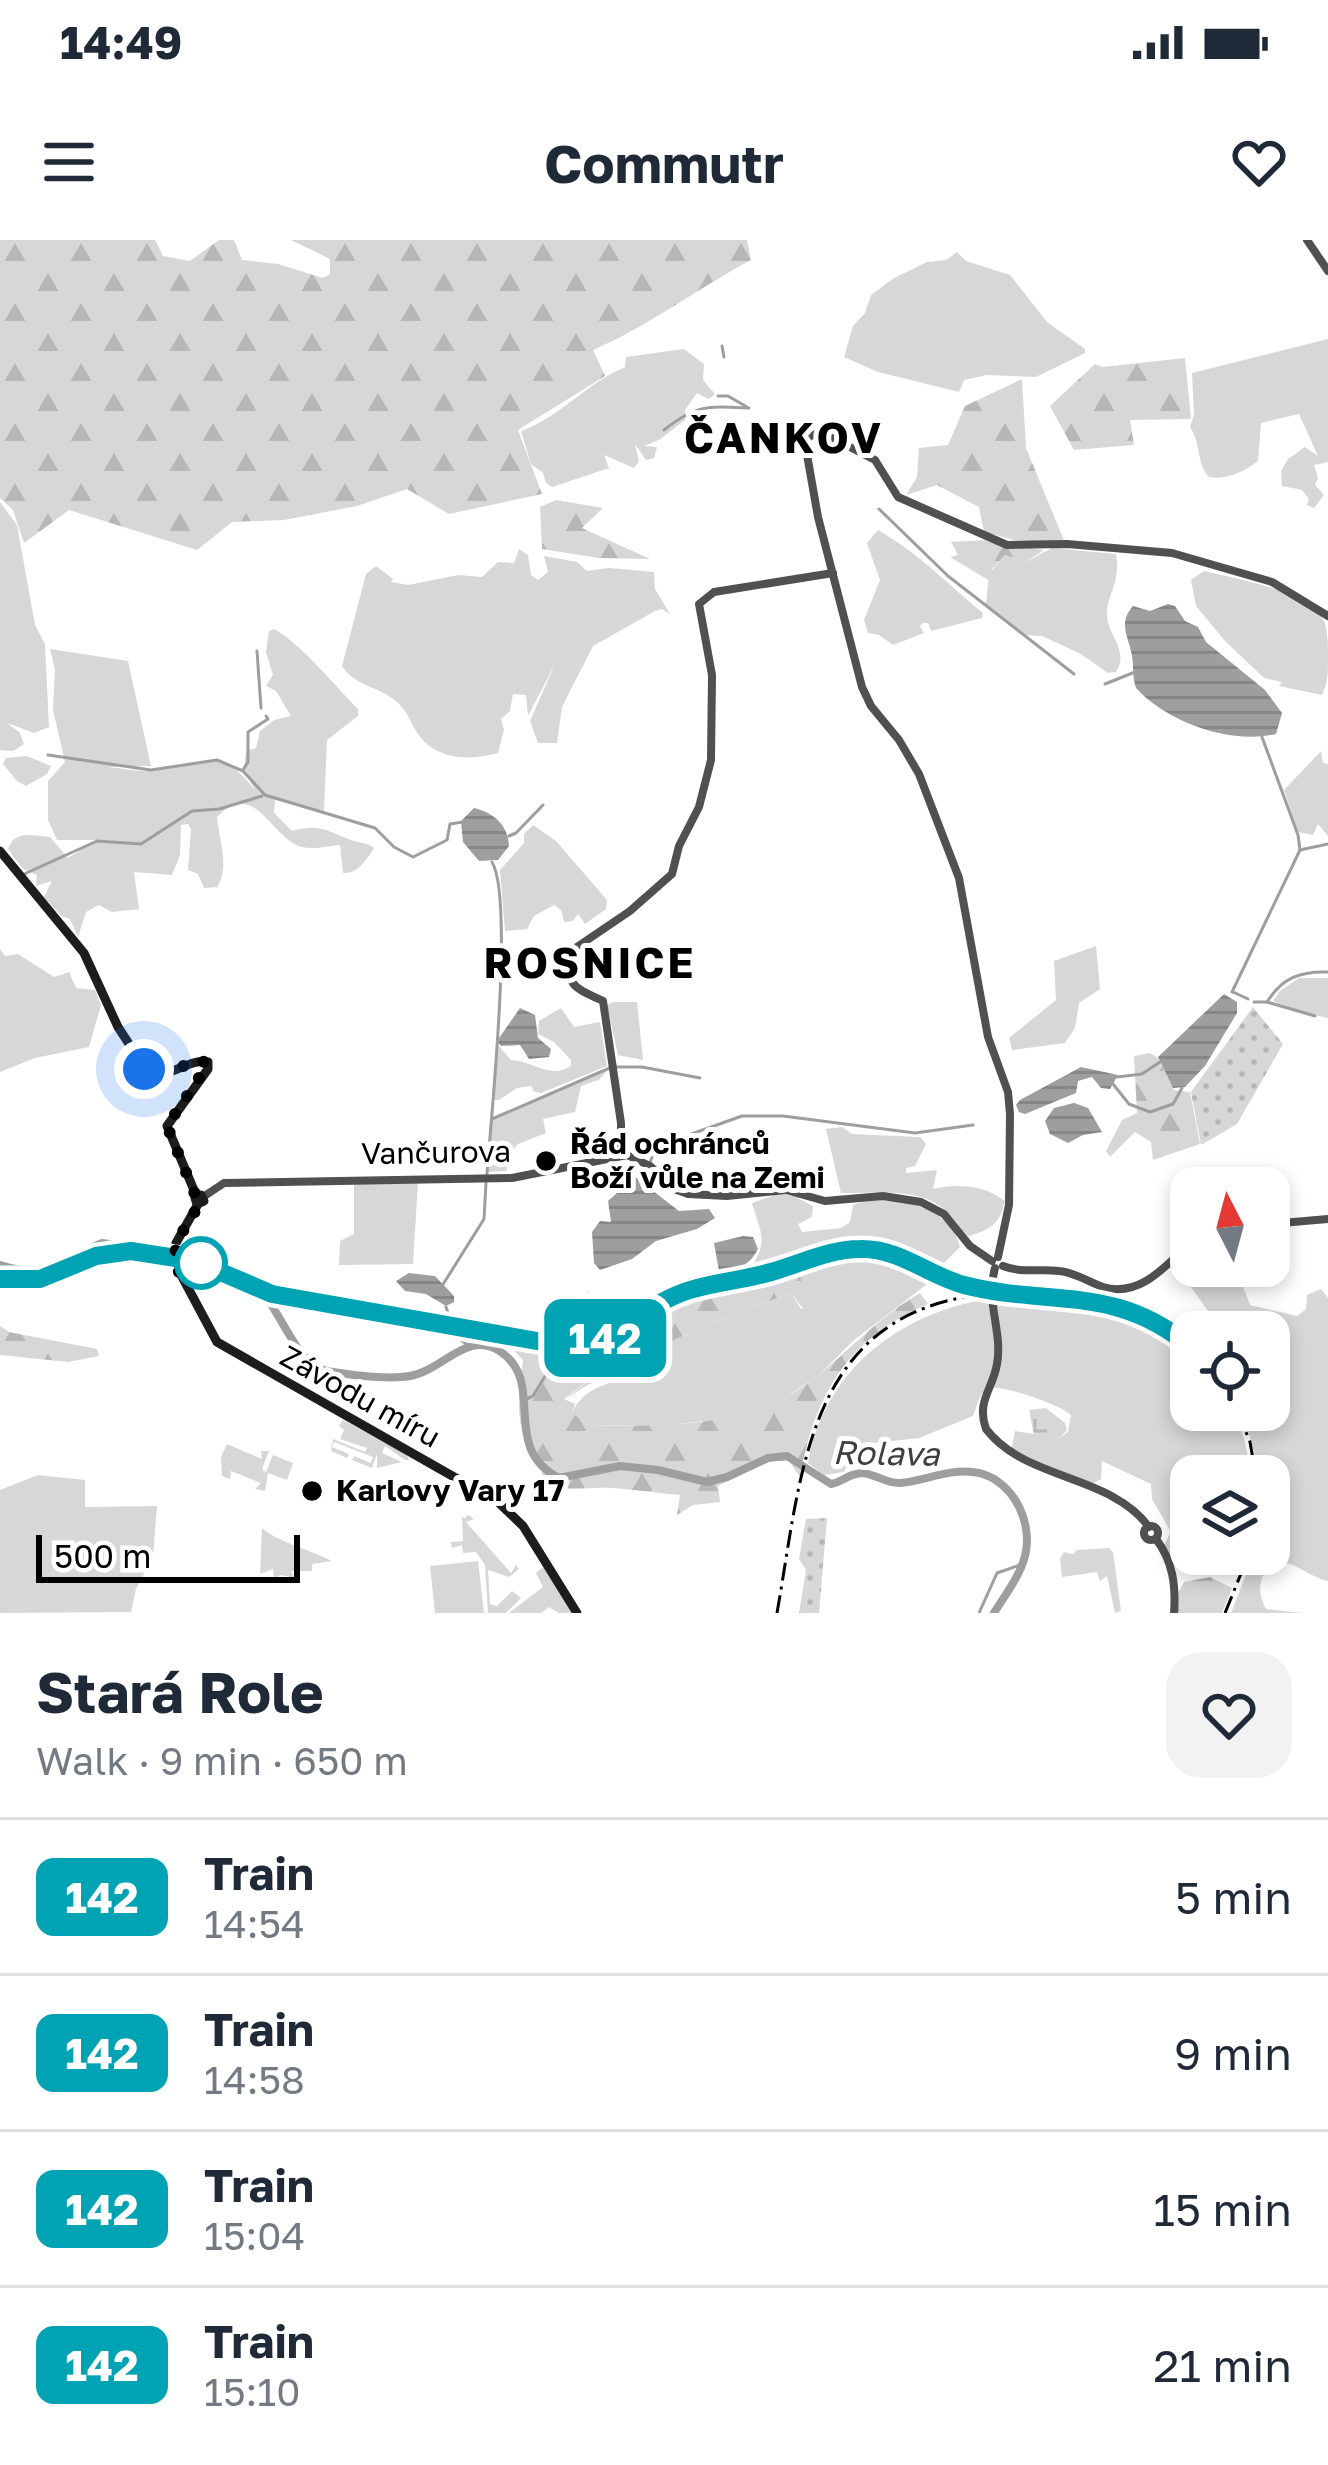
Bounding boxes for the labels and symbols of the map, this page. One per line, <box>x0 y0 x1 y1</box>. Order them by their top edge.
district label: ČANKOV <box>684 412 884 462</box>
district label: ROSNICE <box>484 937 696 987</box>
your location <box>114 1039 174 1099</box>
place label: Řád ochránců Boží vůle na Zemi <box>570 1125 825 1195</box>
street label: Vančurova <box>361 1133 511 1171</box>
marker: Řád ochránců Boží vůle na Zemi <box>533 1148 559 1174</box>
north arrow <box>1170 1167 1290 1287</box>
unlabelled marker <box>176 1238 226 1288</box>
line badge: 142 <box>536 1299 674 1377</box>
street label: Závodu míru <box>274 1337 447 1455</box>
water label: Rolava <box>832 1432 941 1473</box>
place label: Karlovy Vary 17 <box>336 1472 564 1508</box>
marker: Karlovy Vary 17 <box>299 1478 325 1504</box>
scale bar <box>36 1529 300 1582</box>

